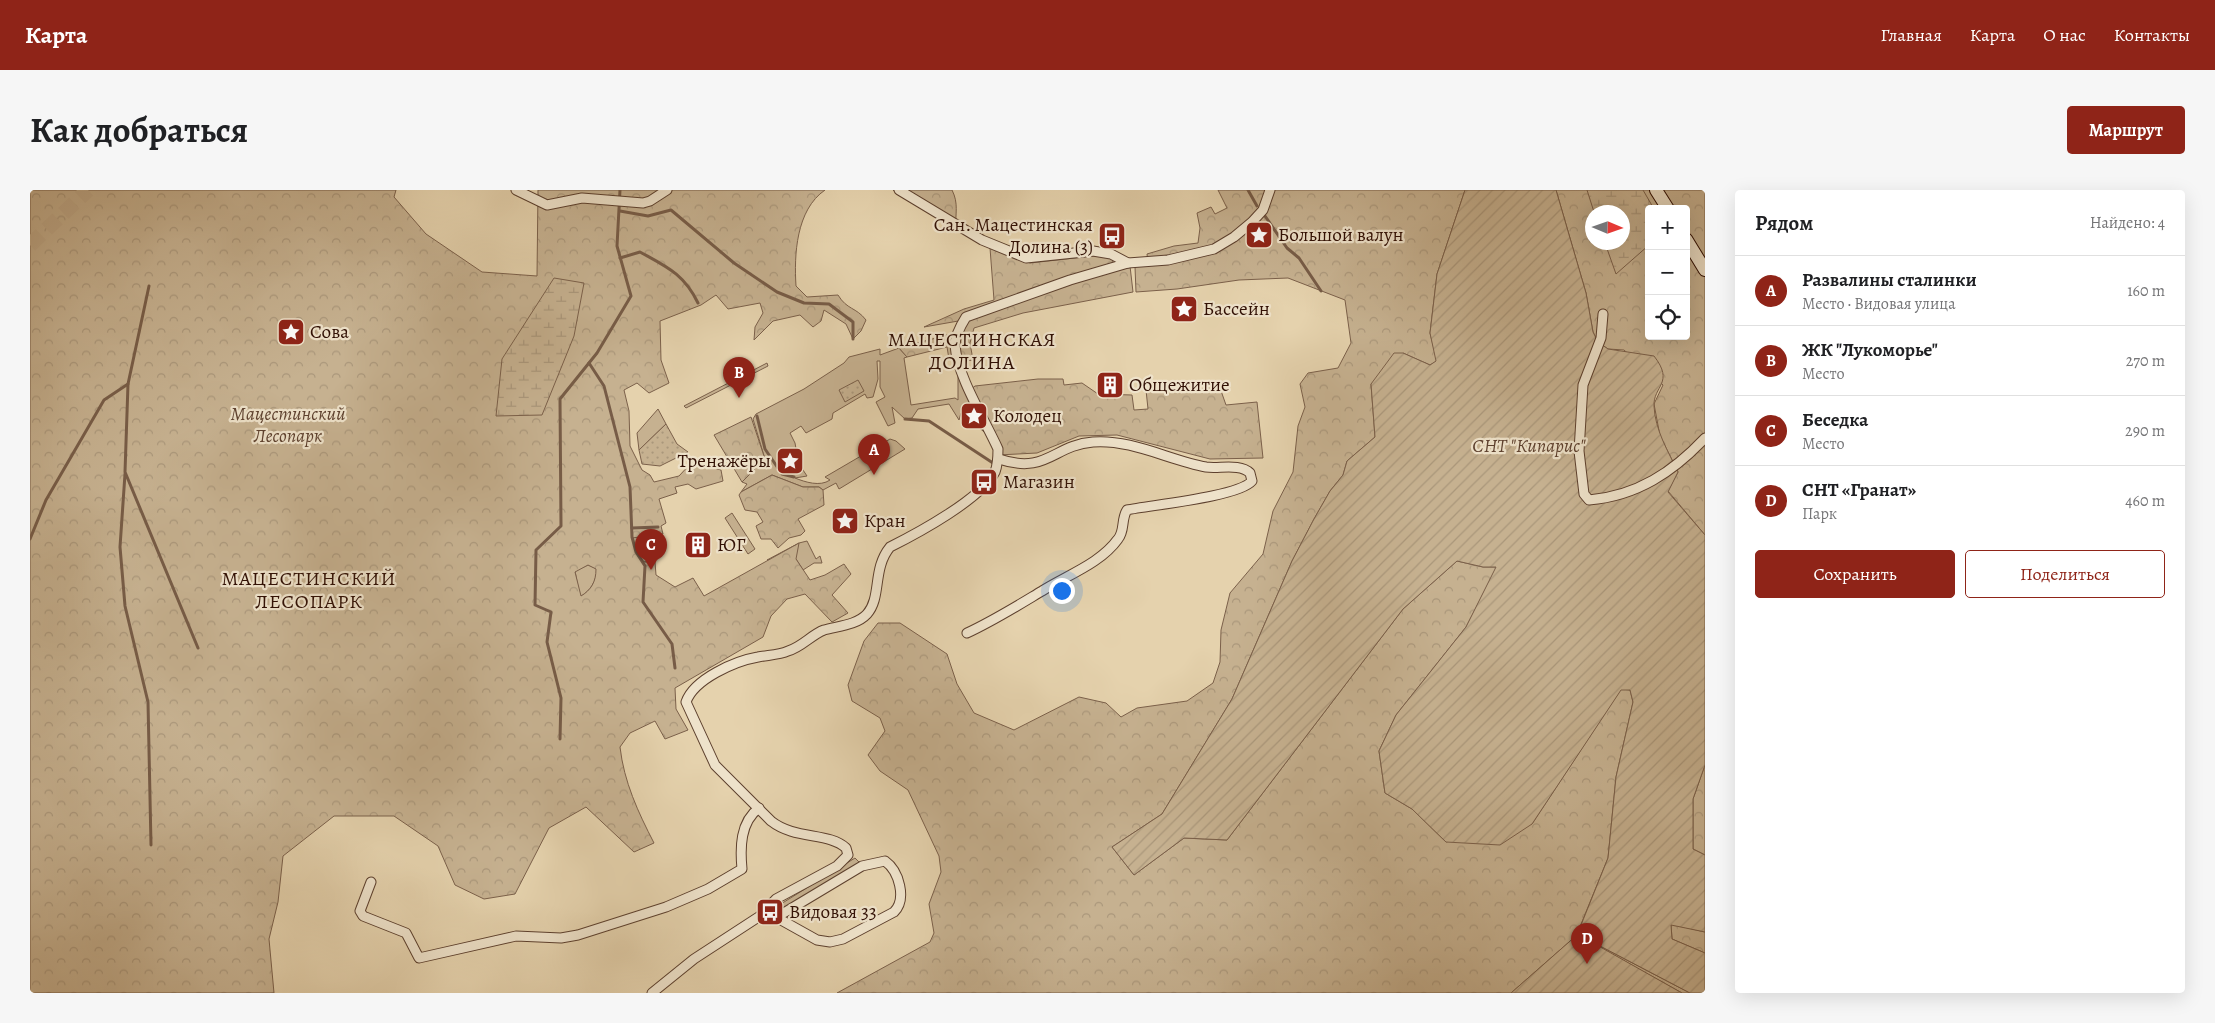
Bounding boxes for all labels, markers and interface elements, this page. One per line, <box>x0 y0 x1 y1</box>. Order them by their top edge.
text: Карта <box>25 19 87 51</box>
text: Главная <box>1881 23 1942 47</box>
text: Карта <box>1970 23 2015 47</box>
text: О нас <box>2043 23 2086 47</box>
text: Контакты <box>2114 23 2190 47</box>
text: Как добраться <box>30 106 248 154</box>
button: Маршрут <box>2067 106 2185 154</box>
north arrow <box>1585 205 1630 250</box>
map controls <box>1645 205 1690 340</box>
button: + <box>1645 205 1690 250</box>
text: Рядом <box>1755 209 1813 237</box>
place label: Сан. Мацестинская Долина (3) <box>934 212 1093 260</box>
text: Найдено: 4 <box>2090 212 2165 234</box>
place icon: Большой валун <box>1244 220 1274 250</box>
bus stop icon: Сан. Мацестинская Долина (3) <box>1097 221 1127 251</box>
place label: Большой валун <box>1278 222 1404 248</box>
button: − <box>1645 250 1690 295</box>
text: Развалины сталинки <box>1802 267 1977 293</box>
text: A <box>1766 280 1776 302</box>
text: 160 m <box>2127 280 2165 302</box>
text: Место · Видовая улица <box>1802 293 1956 315</box>
place icon: Бассейн <box>1169 294 1199 324</box>
button: locate <box>1645 295 1690 340</box>
place label: Бассейн <box>1203 296 1270 322</box>
place icon: Сова <box>276 317 306 347</box>
place label: Сова <box>310 319 349 345</box>
district label: МАЦЕСТИНСКАЯ ДОЛИНА <box>888 326 1056 376</box>
text: ЖК "Лукоморье" <box>1802 337 1938 363</box>
text: B <box>1766 350 1776 372</box>
text: 270 m <box>2126 350 2165 372</box>
pin: B <box>723 357 755 398</box>
text: Место <box>1802 363 1845 385</box>
building icon: Общежитие <box>1095 370 1125 400</box>
place label: Общежитие <box>1129 372 1230 398</box>
park label: Мацестинский Лесопарк <box>231 401 345 449</box>
place icon: Колодец <box>959 401 989 431</box>
place label: Колодец <box>993 403 1062 429</box>
text: Беседка <box>1802 407 1868 433</box>
text: C <box>1766 420 1776 442</box>
text: 290 m <box>2125 420 2165 442</box>
park label: СНТ "Кипарис" <box>1472 433 1586 459</box>
text: Место <box>1802 433 1845 455</box>
pin: A <box>858 434 890 475</box>
place icon: Тренажёры <box>775 446 805 476</box>
place label: Тренажёры <box>677 448 771 474</box>
bus stop icon: Магазин <box>969 467 999 497</box>
place label: Магазин <box>1003 469 1075 495</box>
text: СНТ «Гранат» <box>1802 477 1916 503</box>
text: D <box>1765 490 1777 512</box>
text: 460 m <box>2125 490 2165 512</box>
text: Парк <box>1802 503 1837 525</box>
place icon: Кран <box>830 506 860 536</box>
place label: Кран <box>864 508 906 534</box>
pin: C <box>635 529 667 570</box>
building icon: ЮГ <box>683 530 713 560</box>
place label: ЮГ <box>717 532 746 558</box>
button: Сохранить <box>1755 550 1955 598</box>
button: Поделиться <box>1965 550 2165 598</box>
district label: МАЦЕСТИНСКИЙ ЛЕСОПАРК <box>221 565 397 615</box>
your location <box>1049 578 1075 604</box>
bus stop icon: Видовая 33 <box>755 897 785 927</box>
place label: Видовая 33 <box>789 899 877 925</box>
pin: D <box>1571 923 1603 964</box>

